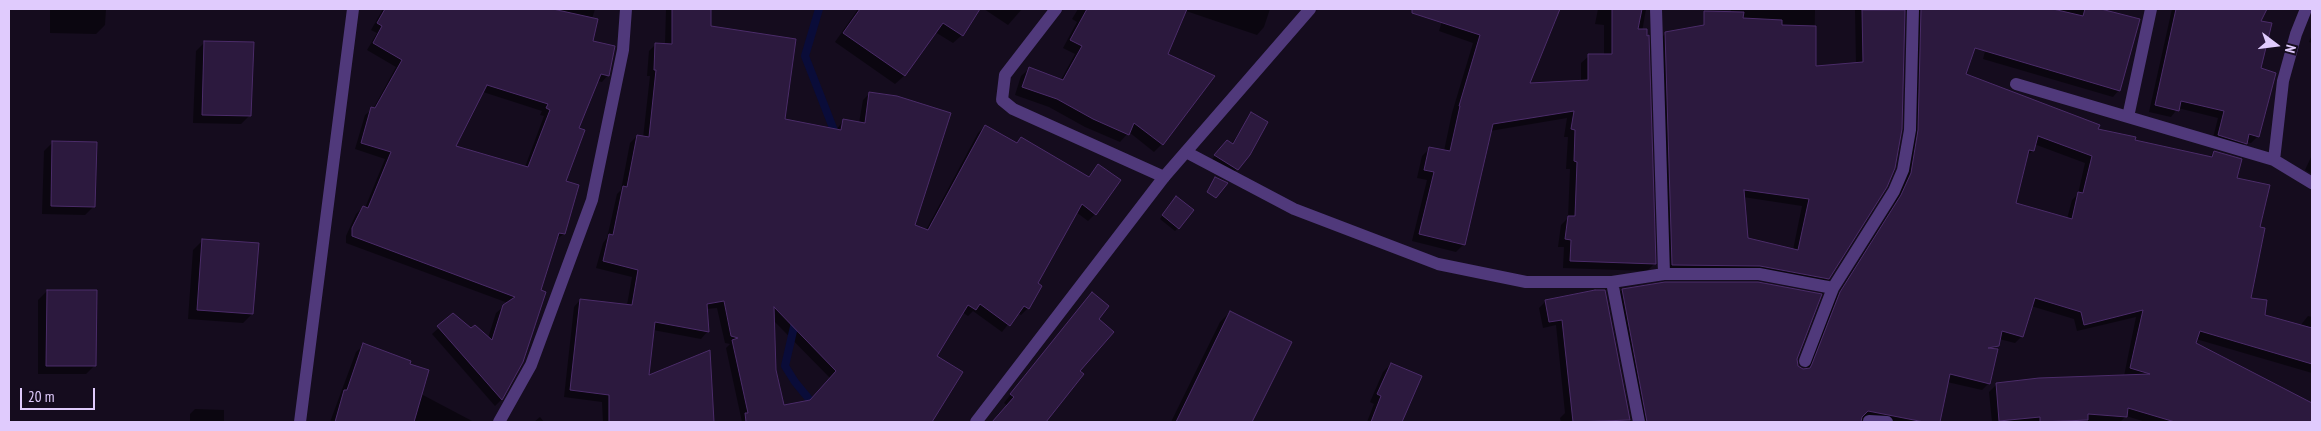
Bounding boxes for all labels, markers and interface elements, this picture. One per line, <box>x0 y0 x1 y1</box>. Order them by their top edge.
north arrow <box>2251 20 2301 70</box>
text: N <box>2281 43 2300 55</box>
scale bar <box>22 378 98 410</box>
text: 20 m <box>28 387 54 406</box>

